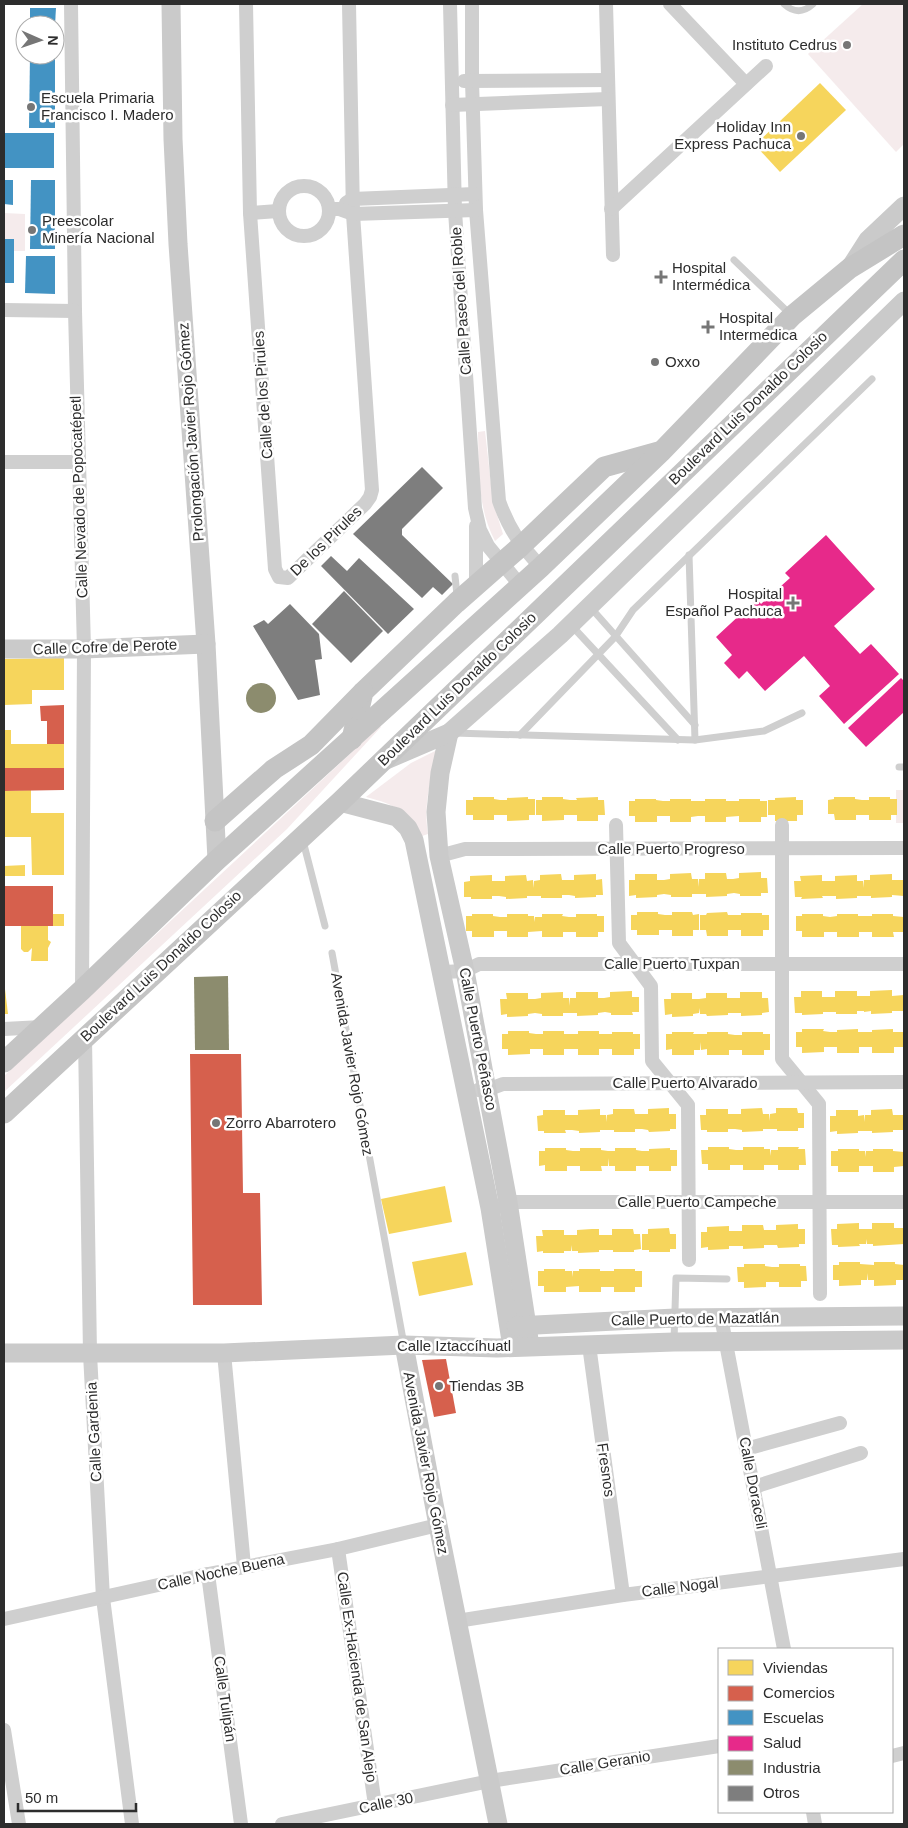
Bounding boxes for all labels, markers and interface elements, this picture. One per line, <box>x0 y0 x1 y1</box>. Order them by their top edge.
north arrow <box>15 15 65 65</box>
text: N <box>45 35 61 46</box>
place label: Instituto Cedrus <box>732 36 837 53</box>
marker: Instituto Cedrus <box>841 39 853 51</box>
place label: Escuela Primaria Francisco I. Madero <box>41 89 174 123</box>
marker: Escuela Primaria Francisco I. Madero <box>25 101 37 113</box>
place label: Holiday Inn Express Pachuca <box>674 118 792 152</box>
marker: Holiday Inn Express Pachuca <box>795 130 807 142</box>
place label: Preescolar Minería Nacional <box>42 212 155 246</box>
marker: Preescolar Minería Nacional <box>26 224 38 236</box>
street label: Calle Paseo del Roble <box>447 226 474 376</box>
place label: Hospital Intermédica <box>672 259 751 293</box>
marker: Hospital Intermédica <box>654 270 668 284</box>
place label: Hospital Intermedica <box>719 309 798 343</box>
marker: Hospital Intermedica <box>701 320 715 334</box>
street label: Prolongación Javier Rojo Gómez <box>174 322 207 542</box>
street label: Boulevard Luis Donaldo Colosio <box>665 327 830 488</box>
street label: Calle de los Pirules <box>250 330 275 460</box>
place label: Oxxo <box>665 353 700 370</box>
marker: Oxxo <box>649 356 661 368</box>
street label: Calle Nevado de Popocatépetl <box>66 395 91 599</box>
street label: De los Pirules <box>286 502 365 579</box>
place label: Hospital Español Pachuca <box>665 585 783 619</box>
marker: Hospital Español Pachuca <box>786 596 800 610</box>
street label: Boulevard Luis Donaldo Colosio <box>374 608 539 769</box>
street label: Calle Cofre de Perote <box>33 635 177 658</box>
street label: Calle Puerto Progreso <box>597 840 745 857</box>
street label: Boulevard Luis Donaldo Colosio <box>77 887 245 1045</box>
street label: Calle Puerto Tuxpan <box>604 955 740 972</box>
street label: Calle Puerto Peñasco <box>456 966 501 1112</box>
street label: Avenida Javier Rojo Gómez <box>328 971 377 1157</box>
street label: Calle Puerto Alvarado <box>612 1074 758 1091</box>
place label: Zorro Abarrotero <box>226 1114 336 1131</box>
marker: Zorro Abarrotero <box>210 1117 222 1129</box>
street label: Calle Puerto Campeche <box>617 1193 777 1210</box>
street label: Calle Puerto de Mazatlán <box>611 1309 779 1328</box>
street label: Calle Iztaccíhuatl <box>397 1337 511 1354</box>
street label: Avenida Javier Rojo Gómez <box>400 1370 453 1556</box>
place label: Tiendas 3B <box>449 1377 524 1394</box>
marker: Tiendas 3B <box>433 1380 445 1392</box>
street label: Calle Gardenia <box>82 1381 105 1482</box>
street label: Calle Doraceli <box>736 1435 771 1530</box>
street label: Fresnos <box>594 1442 619 1498</box>
street label: Calle Noche Buena <box>156 1550 287 1593</box>
street label: Calle Ex-Hacienda de San Alejo <box>334 1570 381 1783</box>
street label: Calle Nogal <box>640 1573 719 1600</box>
legend <box>718 1648 893 1813</box>
street label: Calle Tulipán <box>211 1655 240 1743</box>
text: Viviendas <box>763 1659 828 1676</box>
text: Comercios <box>763 1684 835 1701</box>
text: Escuelas <box>763 1709 824 1726</box>
text: Salud <box>763 1734 801 1751</box>
street label: Calle Geranio <box>558 1747 652 1778</box>
text: Industria <box>763 1759 821 1776</box>
scale bar <box>18 1780 135 1812</box>
text: Otros <box>763 1784 800 1801</box>
street label: Calle 30 <box>357 1788 415 1817</box>
text: 50 m <box>25 1789 58 1806</box>

